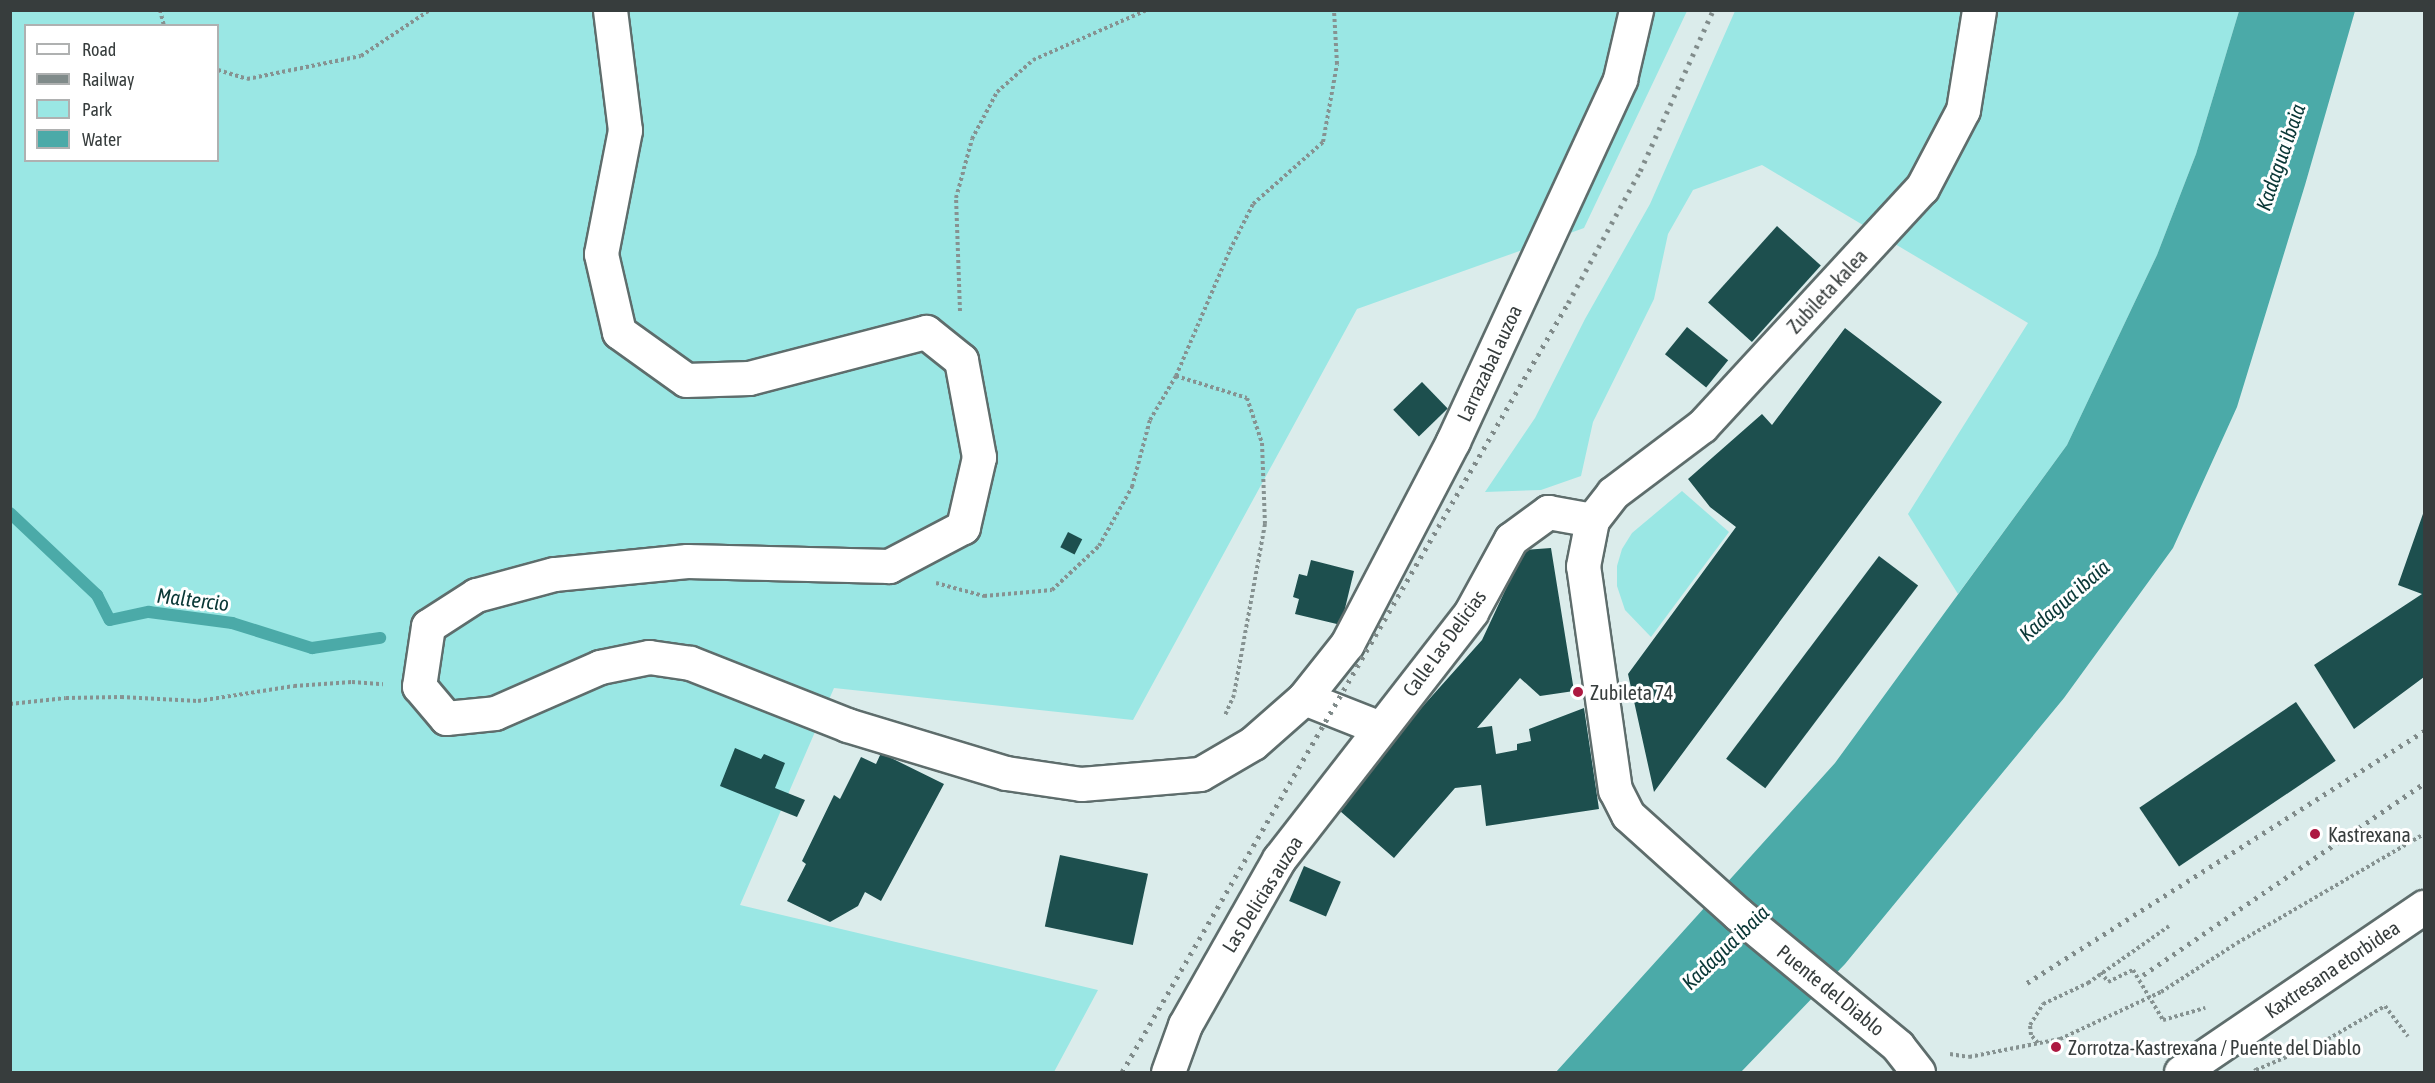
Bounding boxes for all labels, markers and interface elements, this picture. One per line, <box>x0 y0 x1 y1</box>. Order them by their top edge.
legend <box>24 24 219 162</box>
text: Road <box>82 39 116 60</box>
text: Railway <box>82 69 134 90</box>
text: Park <box>82 99 112 120</box>
water label: Kadagua ibaia <box>2250 100 2310 214</box>
text: Water <box>82 129 121 150</box>
street label: Zubileta kalea <box>1782 244 1872 338</box>
street label: Larrazabal auzoa <box>1452 301 1526 425</box>
water label: Kadagua ibaia <box>2014 554 2114 646</box>
water label: Maltercio <box>155 582 231 616</box>
street label: Calle Las Delicias <box>1397 585 1491 701</box>
place label: Zubileta 74 <box>1590 680 1674 704</box>
marker: Zubileta 74 <box>1571 685 1585 699</box>
place label: Kastrexana <box>2328 822 2411 846</box>
marker: Kastrexana <box>2306 825 2324 843</box>
street label: Las Delicias auzoa <box>1217 831 1307 957</box>
water label: Kadagua ibaia <box>1676 899 1774 995</box>
street label: Kaxtresana etorbidea <box>2260 915 2404 1023</box>
street label: Puente del Diablo <box>1772 939 1890 1041</box>
place label: Zorrotza-Kastrexana / Puente del Diablo <box>2068 1035 2361 1059</box>
marker: Zorrotza-Kastrexana / Puente del Diablo <box>2049 1040 2063 1054</box>

